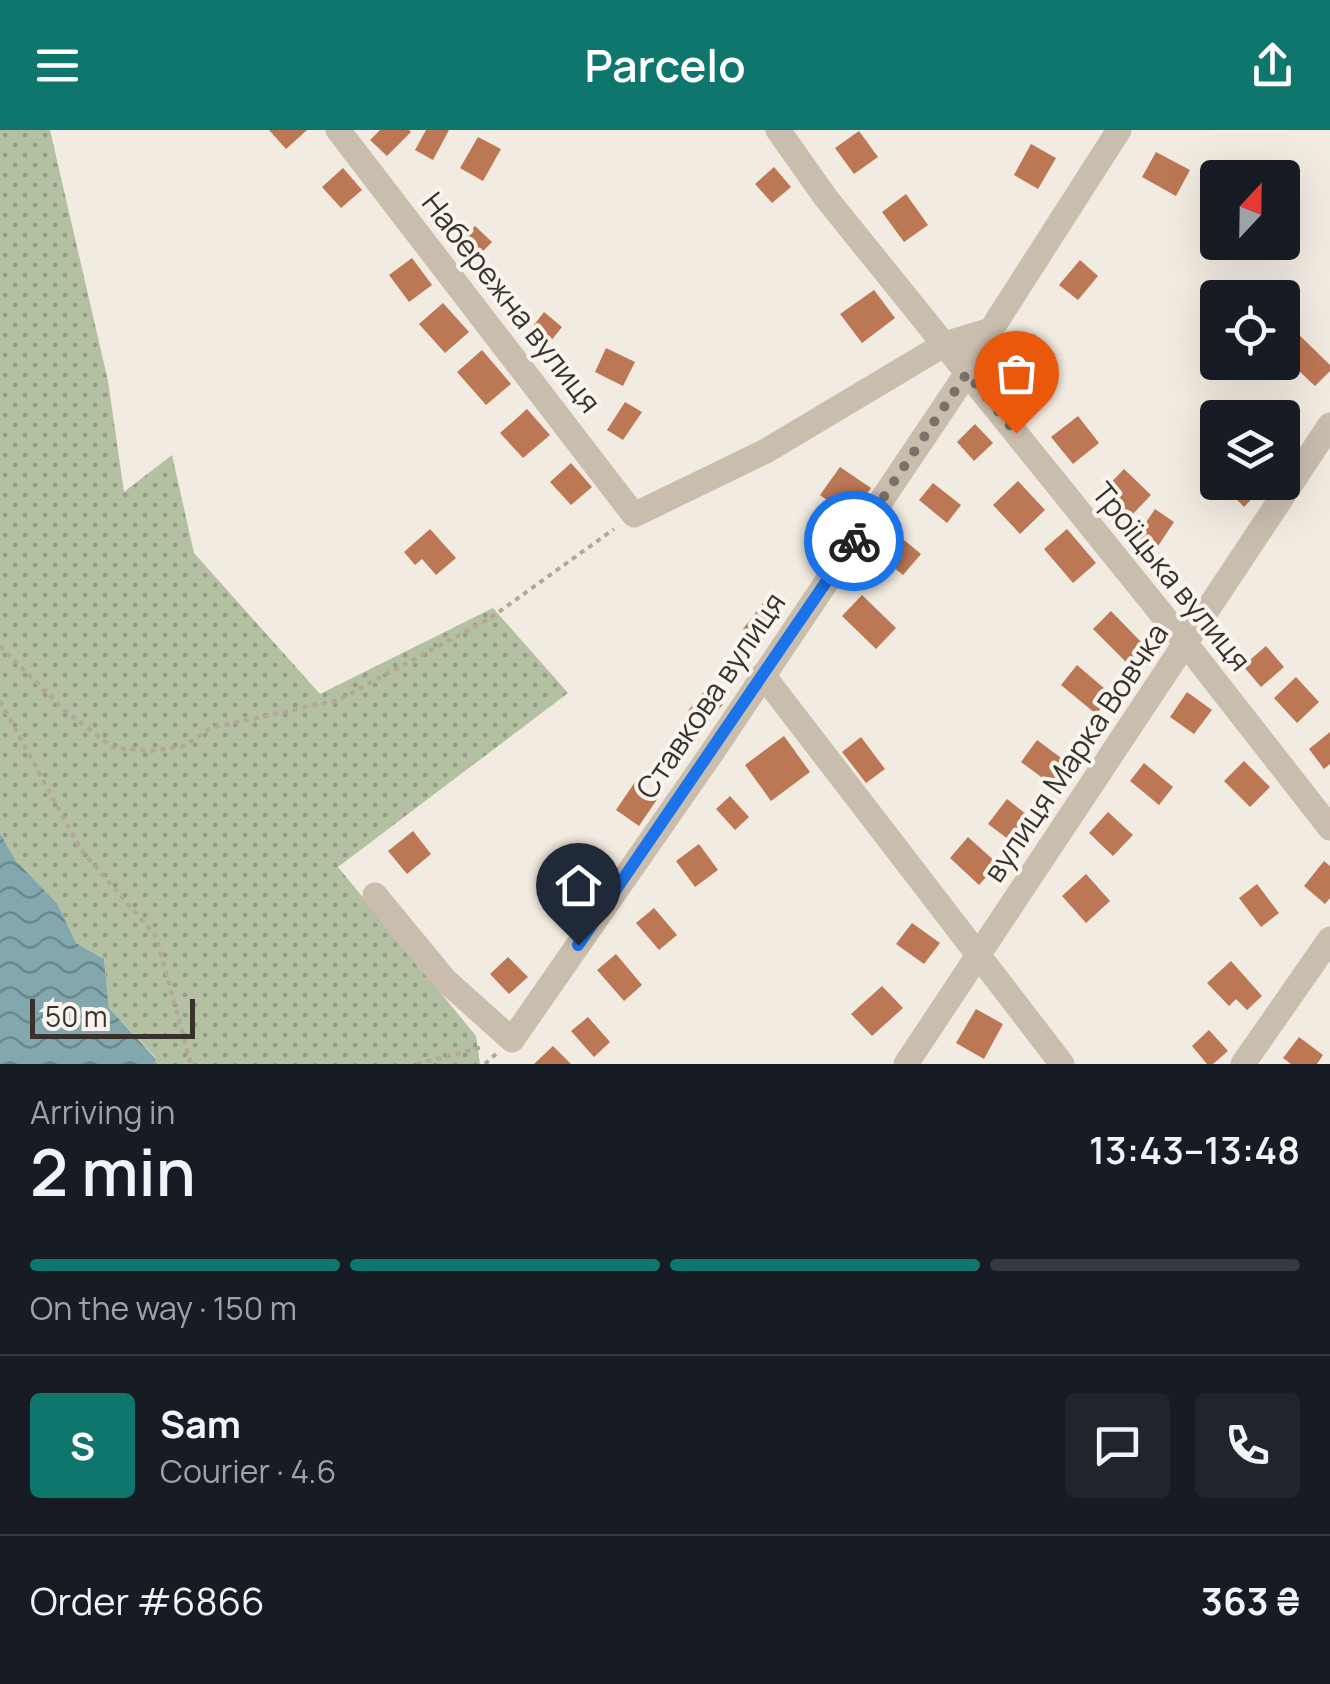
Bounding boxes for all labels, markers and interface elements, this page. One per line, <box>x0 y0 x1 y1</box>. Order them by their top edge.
text: Parcelo <box>584 34 746 96</box>
icon: menu <box>30 38 85 93</box>
icon: share <box>1245 38 1300 93</box>
north arrow <box>1200 160 1300 260</box>
map controls <box>1200 160 1300 500</box>
street label: Набережна вулиця <box>413 183 611 421</box>
button: locate <box>1200 280 1300 380</box>
pin <box>974 331 1059 434</box>
icon: bag <box>989 346 1044 401</box>
button: layers <box>1200 400 1300 500</box>
street label: Троїцька вулиця <box>1083 473 1261 679</box>
courier <box>804 491 904 591</box>
icon: bike <box>827 514 882 569</box>
street label: Ставкова вулиця <box>626 584 794 806</box>
street label: вулиця Марка Вовчка <box>973 615 1177 889</box>
pin <box>536 843 621 946</box>
icon: home <box>551 858 606 913</box>
scale bar <box>30 994 195 1038</box>
text: 50 m <box>45 997 108 1035</box>
text: Arriving in <box>30 1090 175 1134</box>
text: 13:43–13:48 <box>1089 1123 1300 1175</box>
text: 2 min <box>30 1127 196 1216</box>
text: On the way · 150 m <box>30 1286 297 1330</box>
button: chat <box>1065 1393 1170 1498</box>
button: phone <box>1195 1393 1300 1498</box>
text: Sam <box>160 1397 241 1449</box>
text: S <box>70 1419 95 1471</box>
text: Courier · 4.6 <box>160 1449 336 1493</box>
text: Order #6866 <box>30 1574 265 1626</box>
text: 363 ₴ <box>1201 1574 1300 1626</box>

